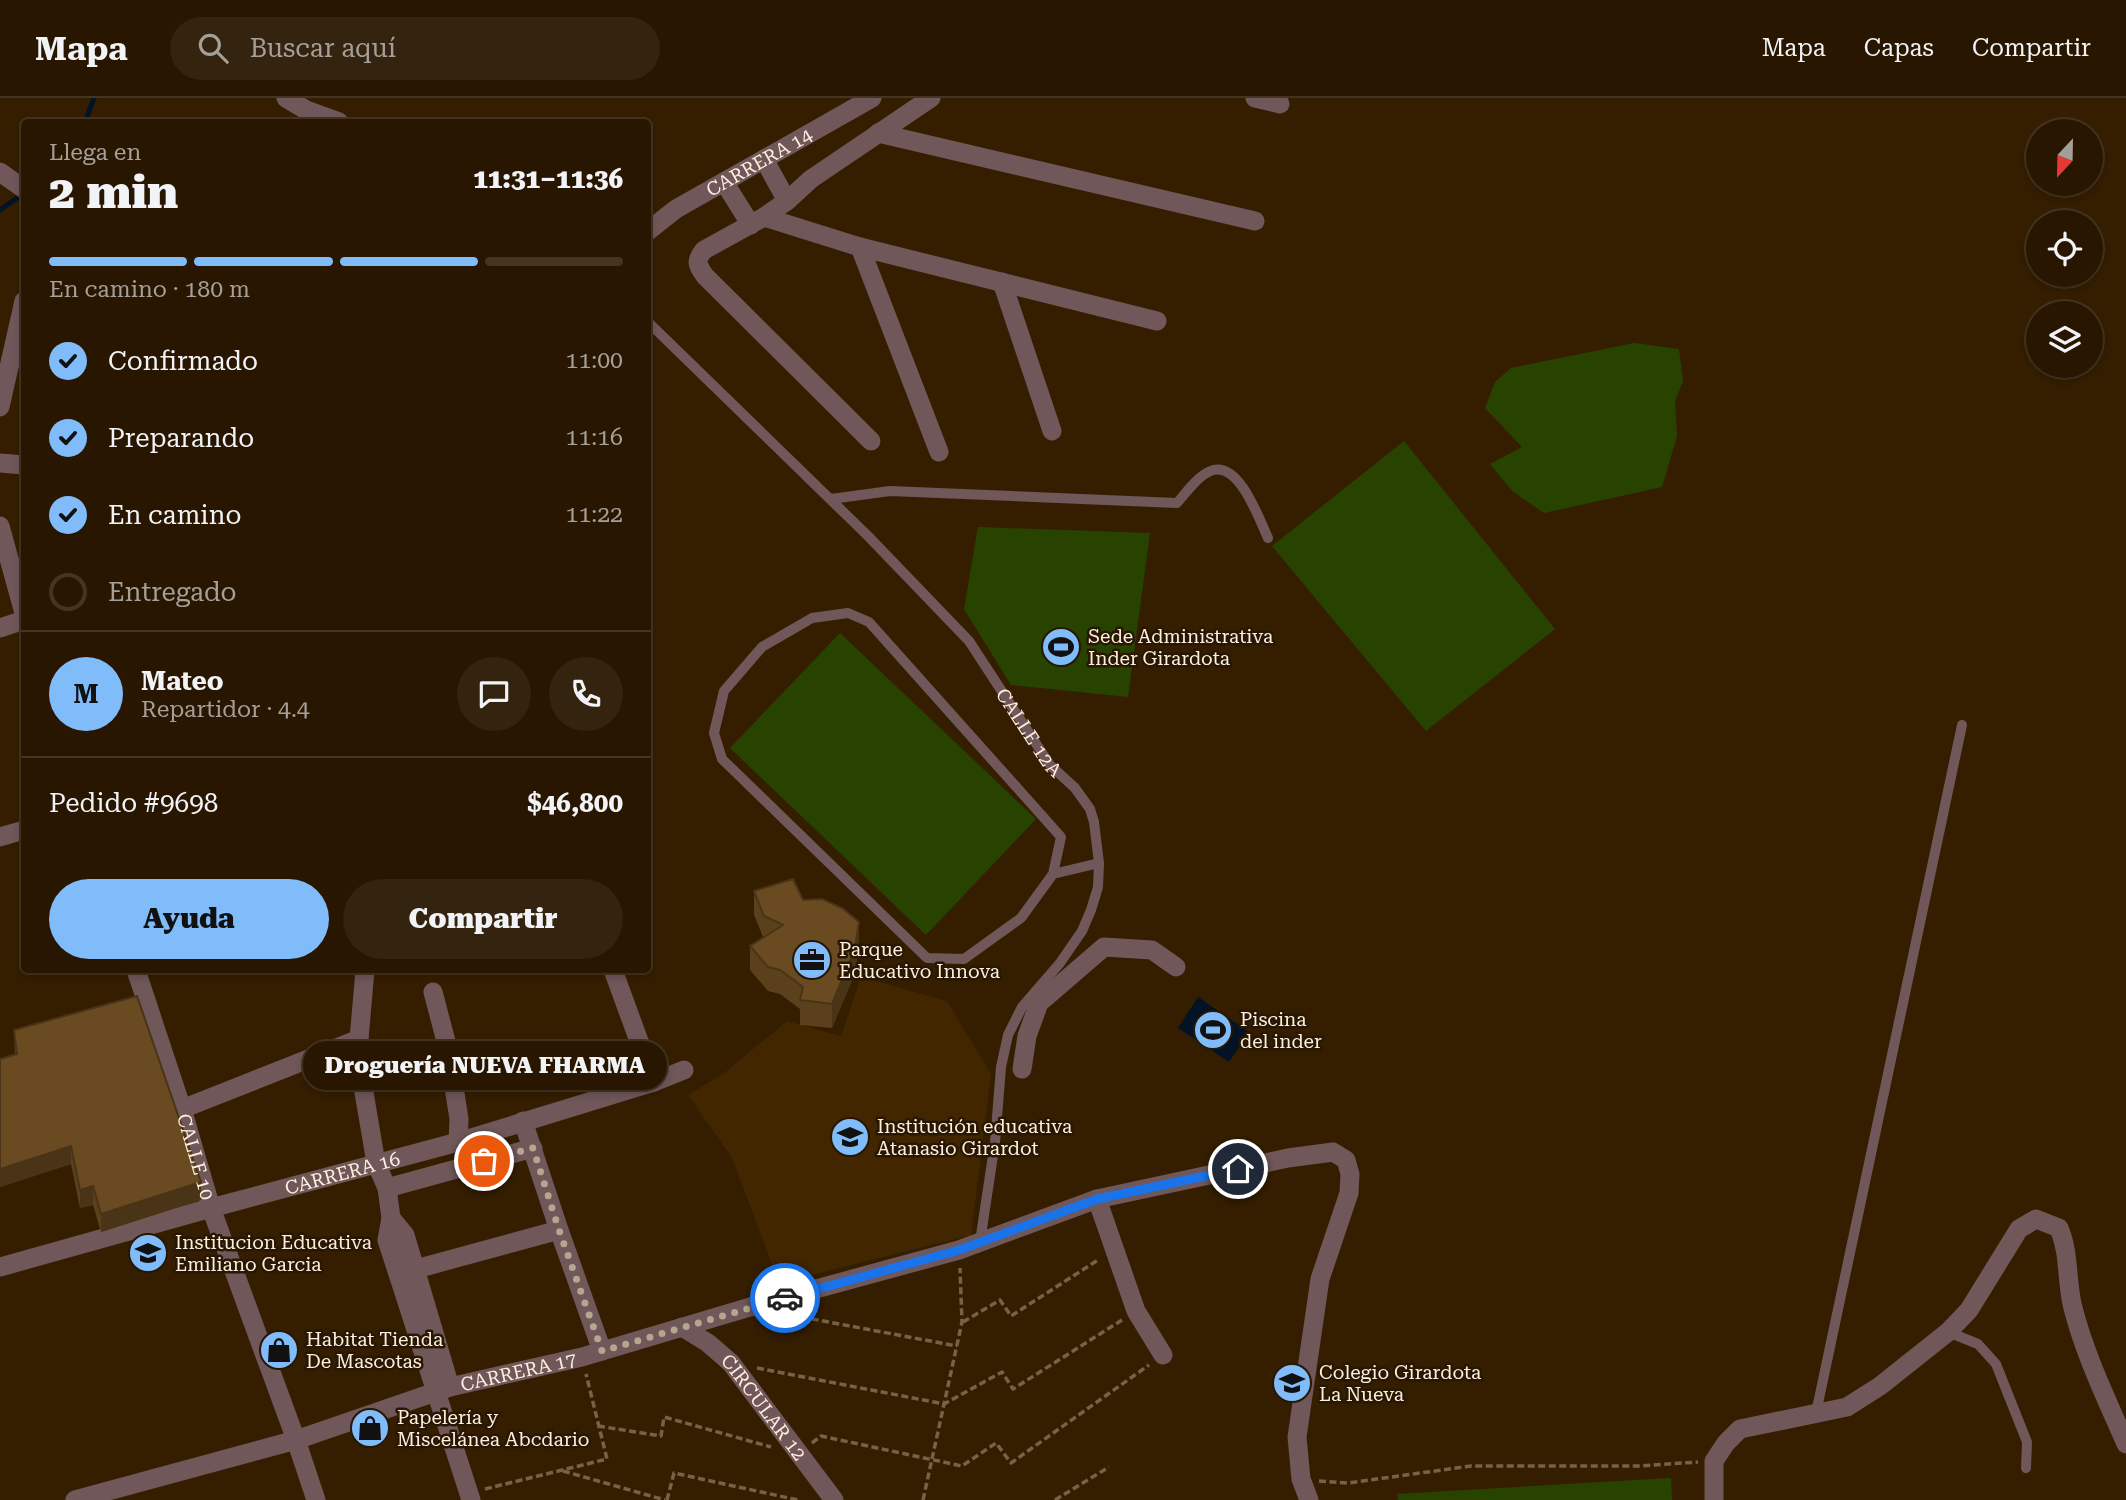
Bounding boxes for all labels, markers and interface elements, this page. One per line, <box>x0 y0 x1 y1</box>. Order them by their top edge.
search box <box>170 17 660 80</box>
text: Mapa <box>35 29 128 68</box>
icon: search <box>194 29 232 67</box>
text: Buscar aquí <box>250 33 396 63</box>
text: Mapa <box>1762 34 1826 62</box>
text: Capas <box>1864 34 1934 62</box>
text: Compartir <box>1972 34 2091 62</box>
north arrow <box>2026 119 2104 196</box>
map controls <box>2026 119 2103 378</box>
street label: CARRERA 14 <box>702 123 816 201</box>
text: Llega en <box>49 139 141 166</box>
text: 11:31–11:36 <box>473 164 623 194</box>
text: 2 min <box>49 165 178 219</box>
button: locate <box>2026 210 2103 287</box>
text: En camino · 180 m <box>49 276 250 303</box>
button: layers <box>2026 301 2103 378</box>
icon: check <box>49 342 87 380</box>
text: Confirmado <box>108 346 258 376</box>
text: 11:00 <box>566 347 623 374</box>
icon: check <box>49 419 87 457</box>
text: Preparando <box>108 423 254 453</box>
text: 11:16 <box>566 424 623 451</box>
icon: check <box>49 496 87 534</box>
text: En camino <box>108 500 241 530</box>
text: 11:22 <box>566 501 623 528</box>
text: Entregado <box>108 577 237 607</box>
place label: Sede Administrativa Inder Girardota <box>1088 625 1274 670</box>
sports icon: Sede Administrativa Inder Girardota <box>1040 626 1082 668</box>
button: chat <box>457 657 531 731</box>
button: phone <box>549 657 623 731</box>
text: Mateo <box>141 666 224 696</box>
text: M <box>73 679 99 709</box>
street label: CALLE 12A <box>991 684 1067 782</box>
text: Repartidor · 4.4 <box>141 696 310 723</box>
text: Pedido #9698 <box>49 788 218 818</box>
text: $46,800 <box>527 788 623 818</box>
button: Ayuda <box>49 879 329 959</box>
button: Compartir <box>343 879 623 959</box>
place label: Parque Educativo Innova <box>839 938 1001 983</box>
office icon: Parque Educativo Innova <box>791 939 833 981</box>
place label: Piscina del inder <box>1240 1008 1322 1053</box>
sports icon: Piscina del inder <box>1192 1009 1234 1051</box>
callout: Droguería NUEVA FHARMA <box>302 1042 666 1091</box>
text: Droguería NUEVA FHARMA <box>325 1052 645 1079</box>
street label: CALLE 10 <box>172 1111 219 1202</box>
place label: Institución educativa Atanasio Girardot <box>877 1115 1073 1160</box>
school or university icon: Institución educativa Atanasio Girardot <box>829 1116 871 1158</box>
pin <box>454 1131 514 1191</box>
pin <box>1208 1139 1268 1199</box>
icon: bag <box>465 1142 503 1180</box>
street label: CARRERA 16 <box>282 1147 402 1199</box>
icon: home <box>1219 1150 1257 1188</box>
place label: Institucion Educativa Emiliano Garcia <box>175 1231 373 1276</box>
school or university icon: Institucion Educativa Emiliano Garcia <box>127 1232 169 1274</box>
courier <box>750 1263 820 1333</box>
icon: car <box>766 1279 804 1317</box>
place label: Habitat Tienda De Mascotas <box>306 1328 444 1373</box>
shop icon: Habitat Tienda De Mascotas <box>258 1329 300 1371</box>
street label: CARRERA 17 <box>458 1347 579 1396</box>
street label: CIRCULAR 12 <box>717 1349 811 1465</box>
place label: Colegio Girardota La Nueva <box>1319 1361 1482 1406</box>
school or university icon: Colegio Girardota La Nueva <box>1271 1362 1313 1404</box>
place label: Papelería y Miscelánea Abcdario <box>397 1406 589 1451</box>
shop icon: Papelería y Miscelánea Abcdario <box>349 1407 391 1449</box>

